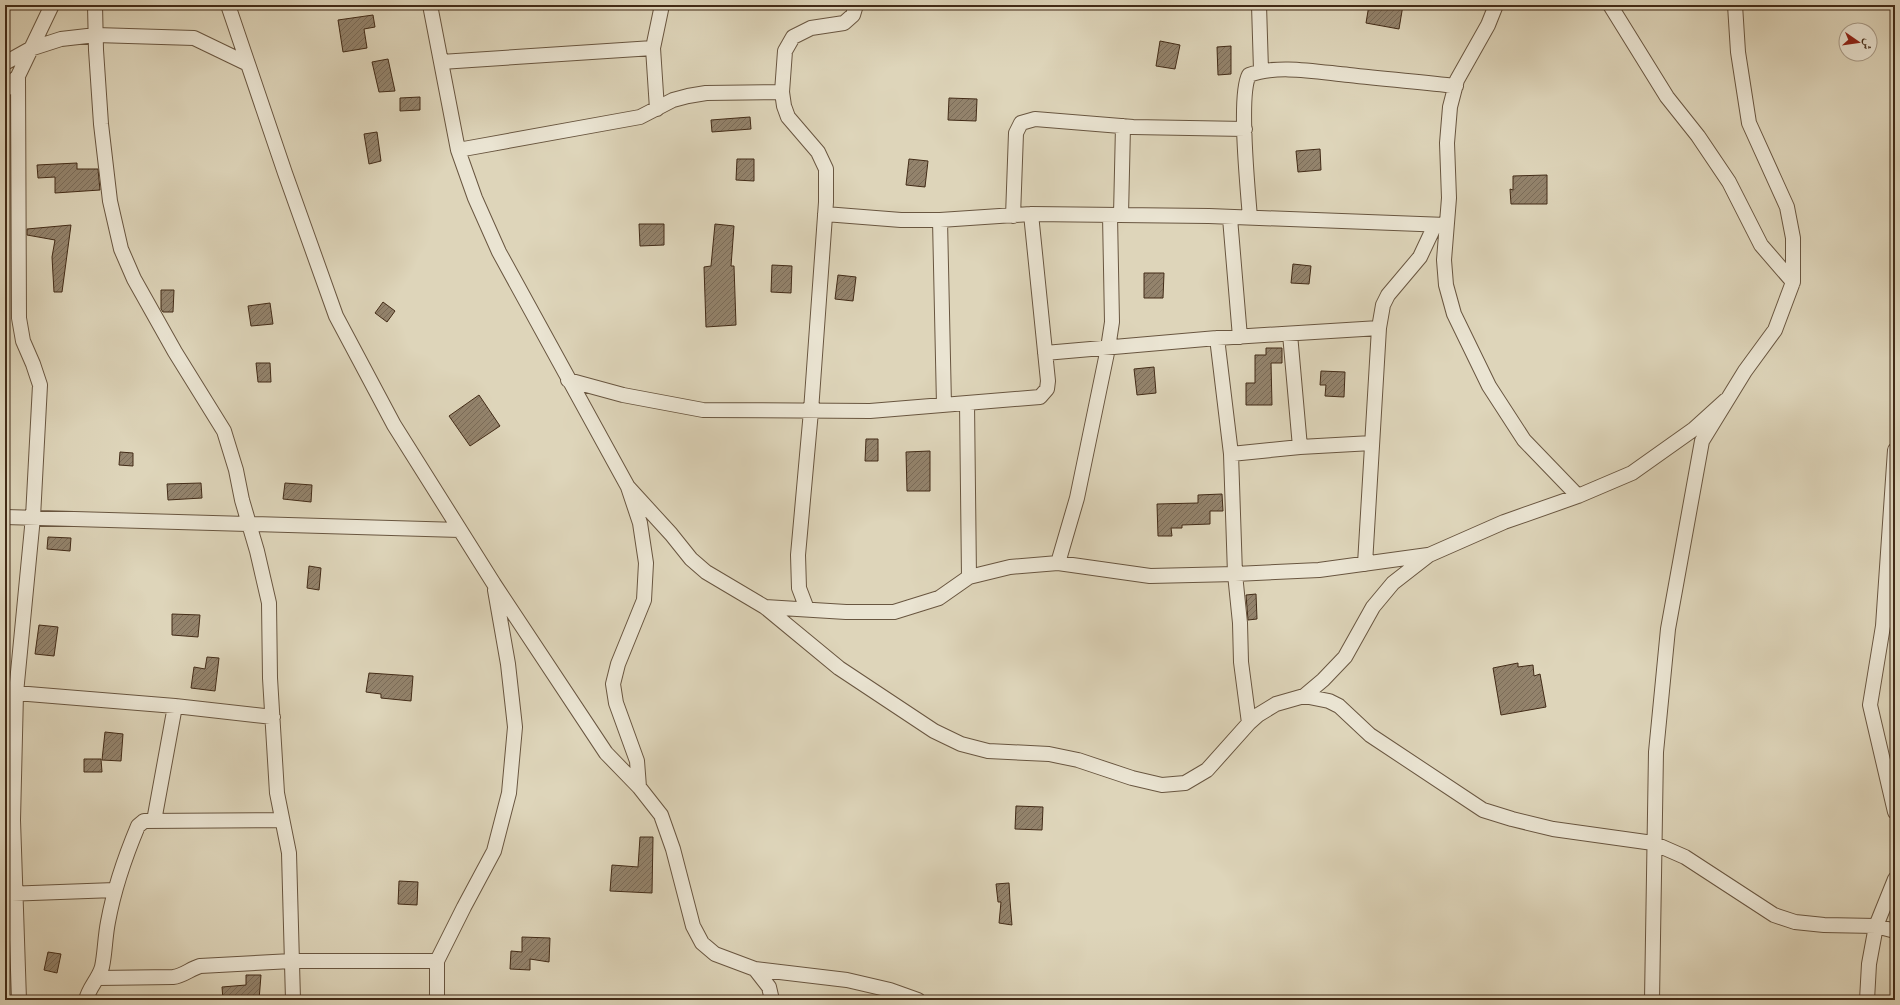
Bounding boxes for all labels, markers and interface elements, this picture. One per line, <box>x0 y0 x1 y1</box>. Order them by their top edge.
north arrow <box>1838 22 1878 62</box>
text: ش <box>1860 37 1876 51</box>

